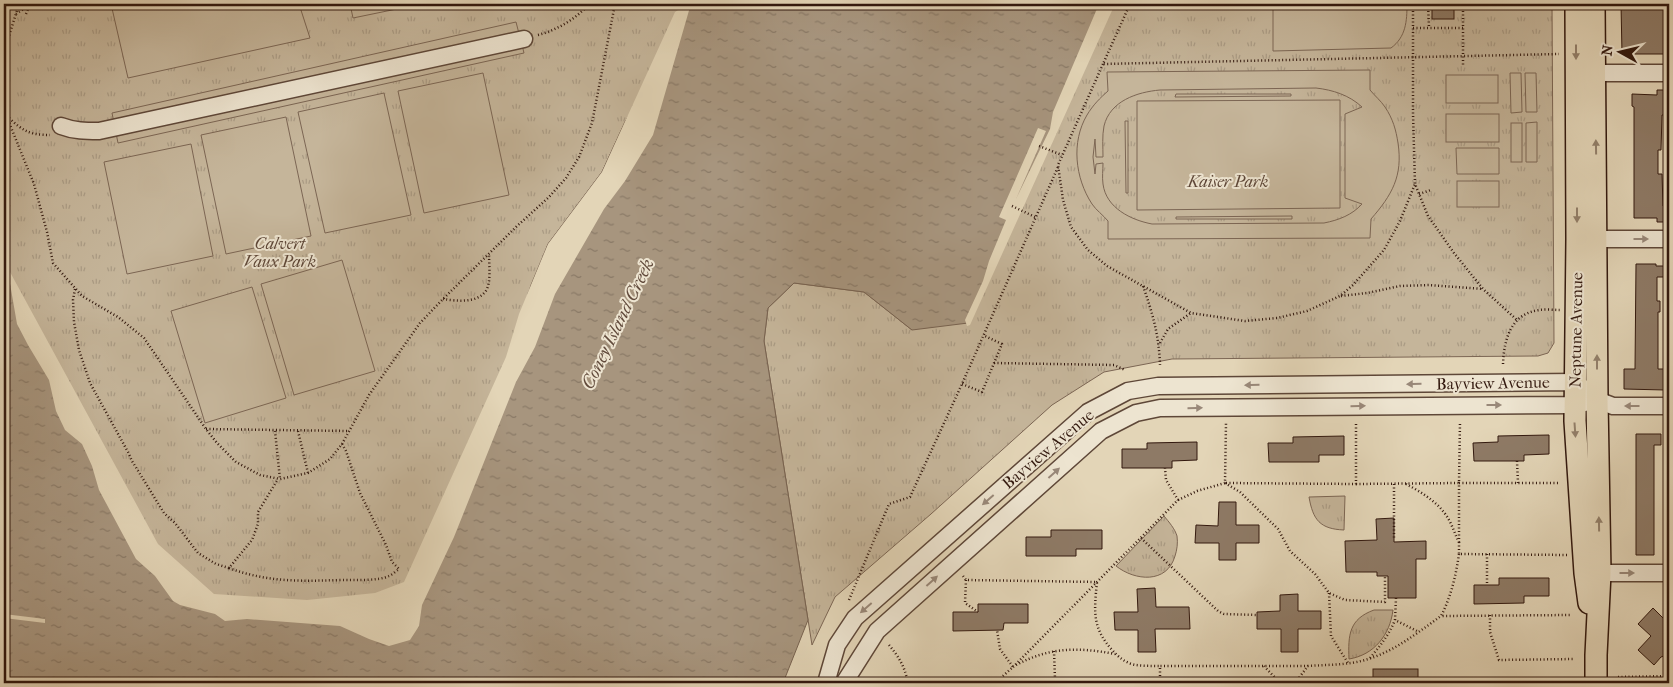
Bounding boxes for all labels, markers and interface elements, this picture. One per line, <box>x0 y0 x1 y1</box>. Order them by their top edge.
north arrow <box>1596 28 1646 78</box>
text: N <box>1598 43 1617 57</box>
one-way arrow <box>1572 45 1580 61</box>
one-way arrow <box>1591 138 1599 154</box>
park label: Kaiser Park <box>1187 172 1268 191</box>
one-way arrow <box>1573 207 1581 223</box>
park label: Calvert Vaux Park <box>244 234 316 271</box>
one-way arrow <box>1633 235 1649 243</box>
water label: Coney Island Creek <box>577 255 659 393</box>
street label: Neptune Avenue <box>1565 272 1587 388</box>
one-way arrow <box>1593 353 1601 369</box>
street label: Bayview Avenue <box>1436 373 1550 393</box>
one-way arrow <box>1406 380 1422 388</box>
one-way arrow <box>1244 381 1260 389</box>
one-way arrow <box>1486 401 1502 409</box>
one-way arrow <box>1350 402 1366 410</box>
one-way arrow <box>1624 402 1640 410</box>
one-way arrow <box>1188 404 1204 412</box>
street label: Bayview Avenue <box>998 405 1098 493</box>
one-way arrow <box>1572 422 1580 438</box>
one-way arrow <box>1047 467 1059 479</box>
one-way arrow <box>983 494 995 506</box>
one-way arrow <box>1595 516 1603 532</box>
one-way arrow <box>1619 569 1635 577</box>
one-way arrow <box>926 575 938 587</box>
one-way arrow <box>860 602 873 613</box>

